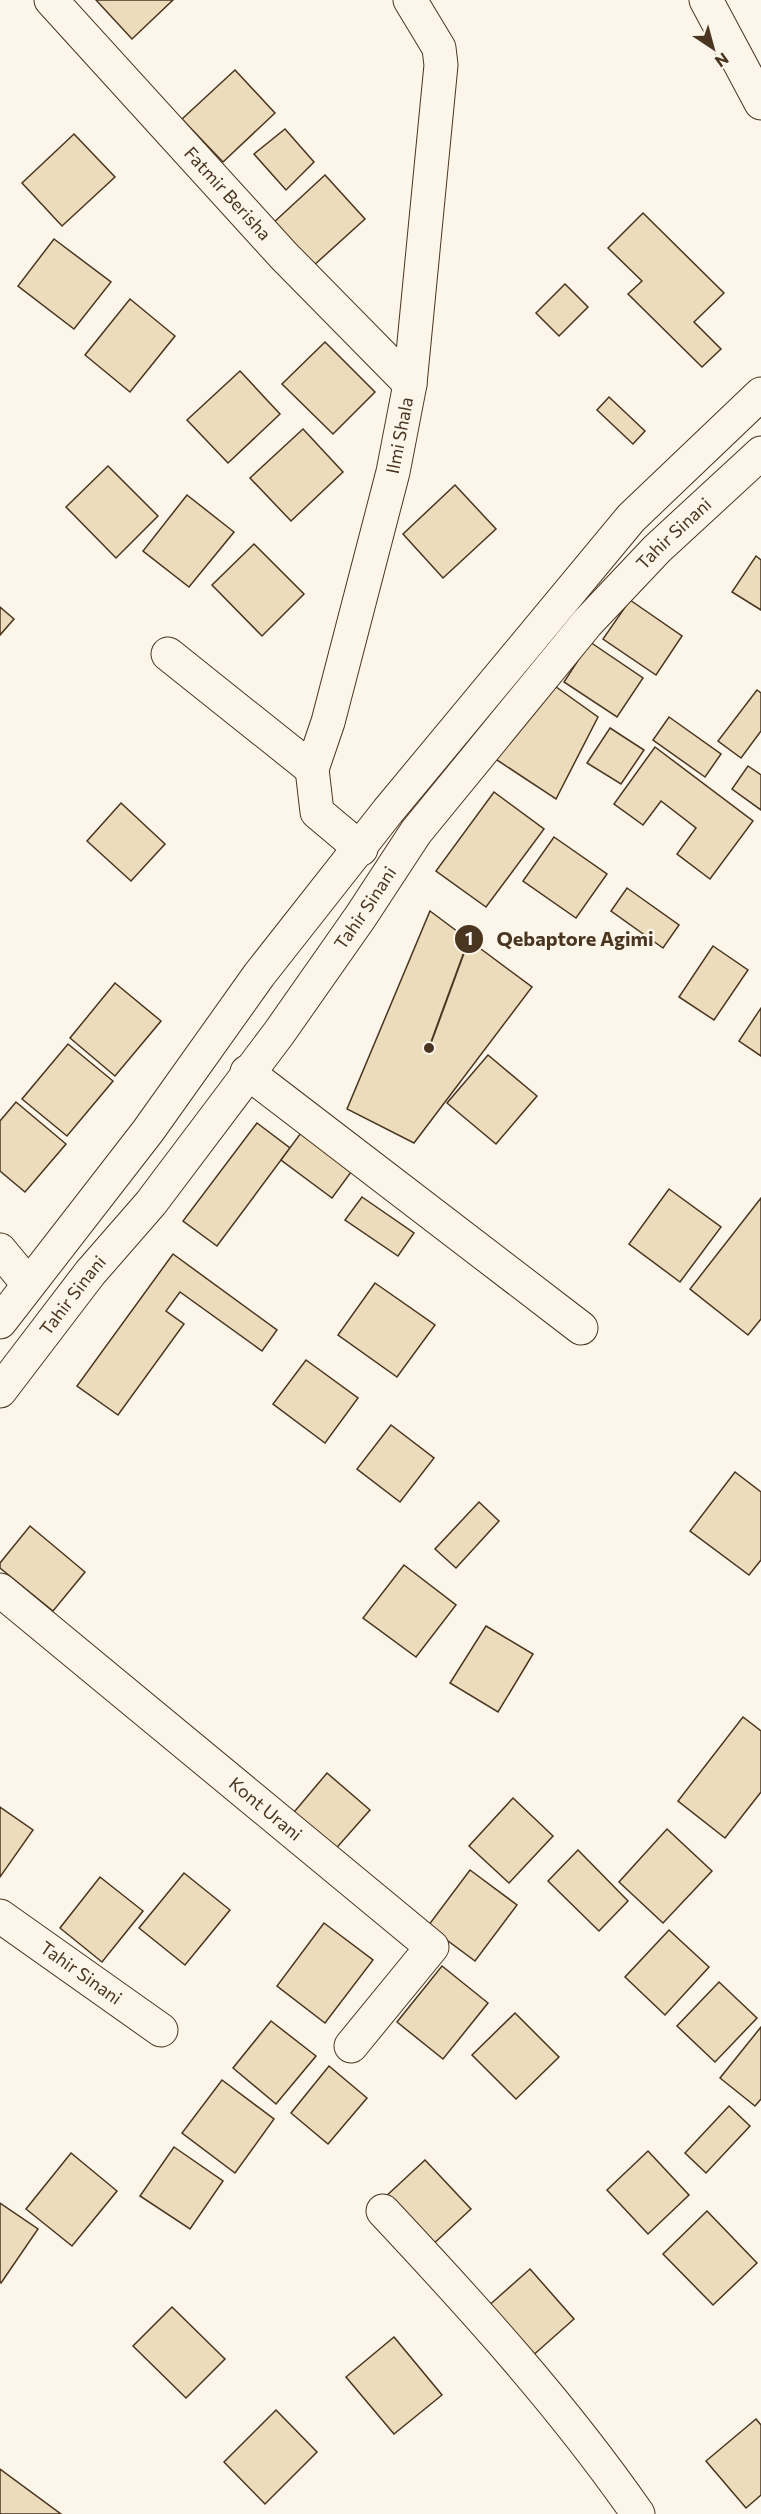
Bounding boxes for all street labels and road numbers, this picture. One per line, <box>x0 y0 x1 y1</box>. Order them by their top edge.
street label: Fatmir Berisha <box>180 142 276 244</box>
street label: Ilmi Shala <box>381 395 417 475</box>
street label: Tahir Sinani <box>631 493 715 574</box>
street label: Tahir Sinani <box>329 862 400 953</box>
street label: Tahir Sinani <box>34 1251 110 1339</box>
street label: Kont Urani <box>225 1772 307 1845</box>
street label: Tahir Sinani <box>36 1936 126 2009</box>

